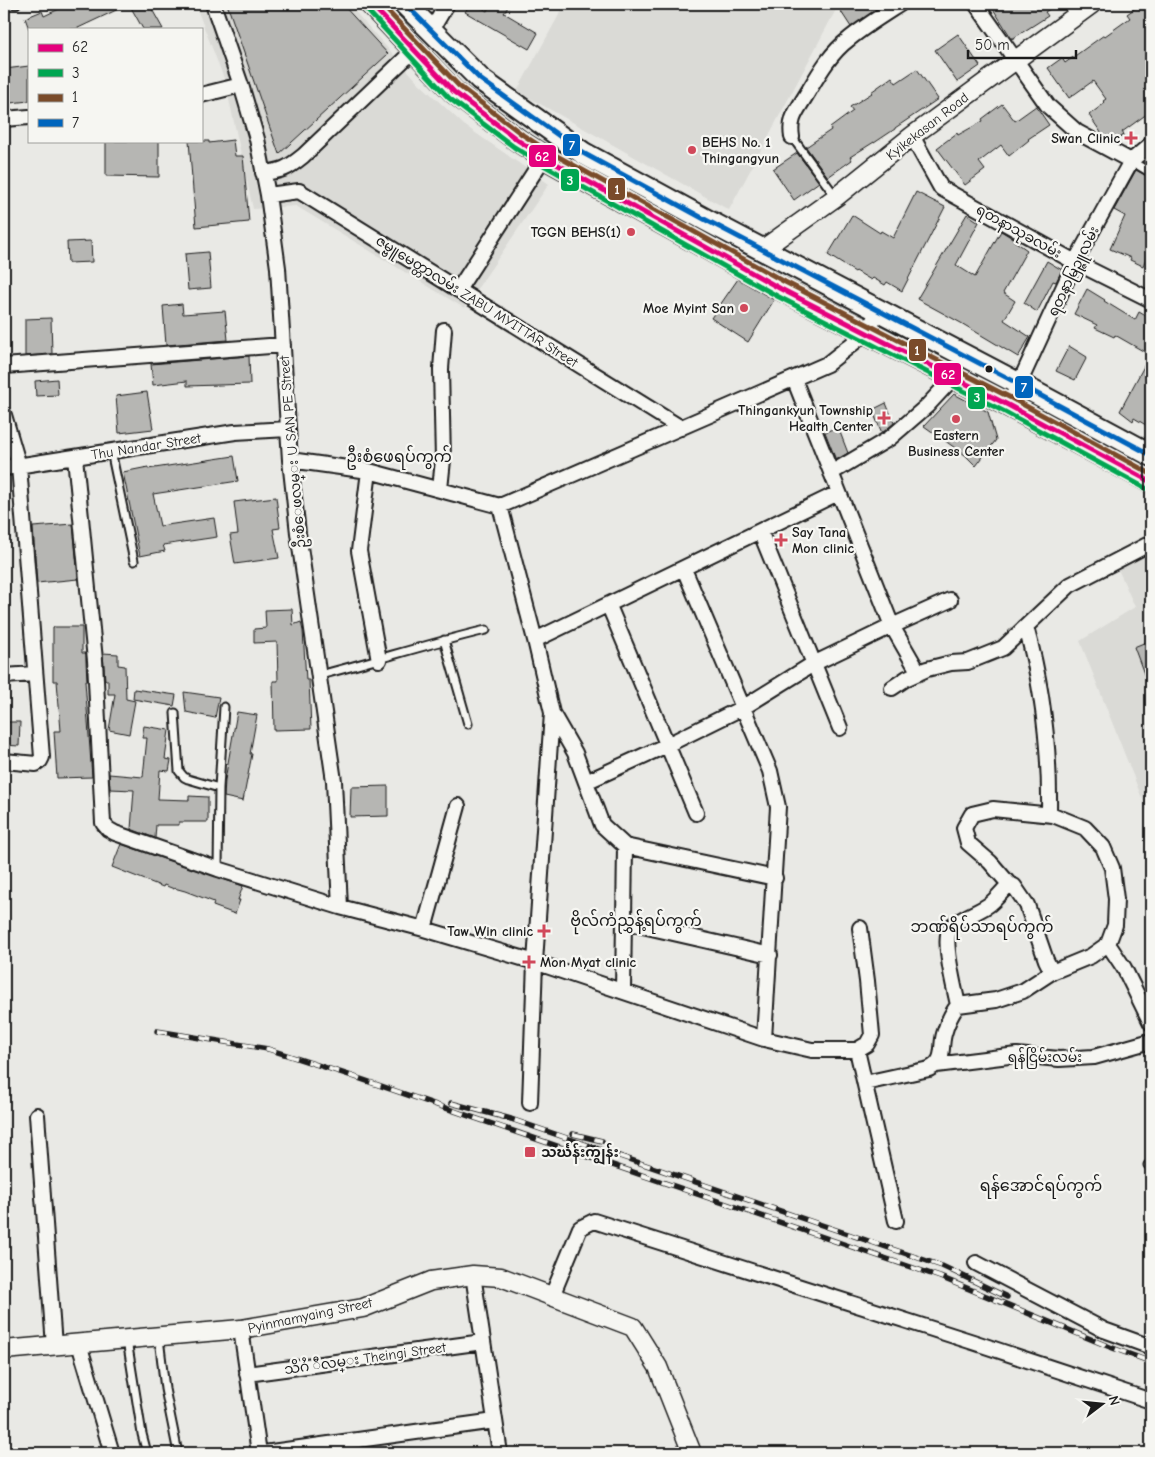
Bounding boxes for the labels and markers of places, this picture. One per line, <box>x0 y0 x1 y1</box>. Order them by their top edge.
place label: Swan Clinic <box>1051 130 1120 147</box>
marker: Swan Clinic <box>1124 131 1138 145</box>
place label: BEHS No. 1 Thingangyun <box>702 134 779 167</box>
marker: BEHS No. 1 Thingangyun <box>686 144 698 156</box>
place label: TGGN BEHS(1) <box>531 224 621 241</box>
marker: TGGN BEHS(1) <box>625 226 637 238</box>
place label: Moe Myint San <box>643 300 734 317</box>
marker: Moe Myint San <box>738 302 750 314</box>
unlabelled marker <box>984 364 994 374</box>
place label: Thingankyun Township Health Center <box>738 402 873 435</box>
marker: Thingankyun Township Health Center <box>877 411 891 425</box>
marker: Eastern Business Center <box>950 413 962 425</box>
place label: Eastern Business Center <box>908 427 1004 460</box>
place label: Say Tana Mon clinic <box>792 524 854 557</box>
marker: Say Tana Mon clinic <box>774 533 788 547</box>
place label: Taw Win clinic <box>447 923 533 940</box>
marker: Taw Win clinic <box>537 924 551 938</box>
place label: Mon Myat clinic <box>540 954 637 971</box>
marker: Mon Myat clinic <box>522 955 536 969</box>
place label: သင်္ဃန်းကျွန်း <box>541 1142 619 1165</box>
marker: သင်္ဃန်းကျွန်း <box>523 1145 537 1159</box>

